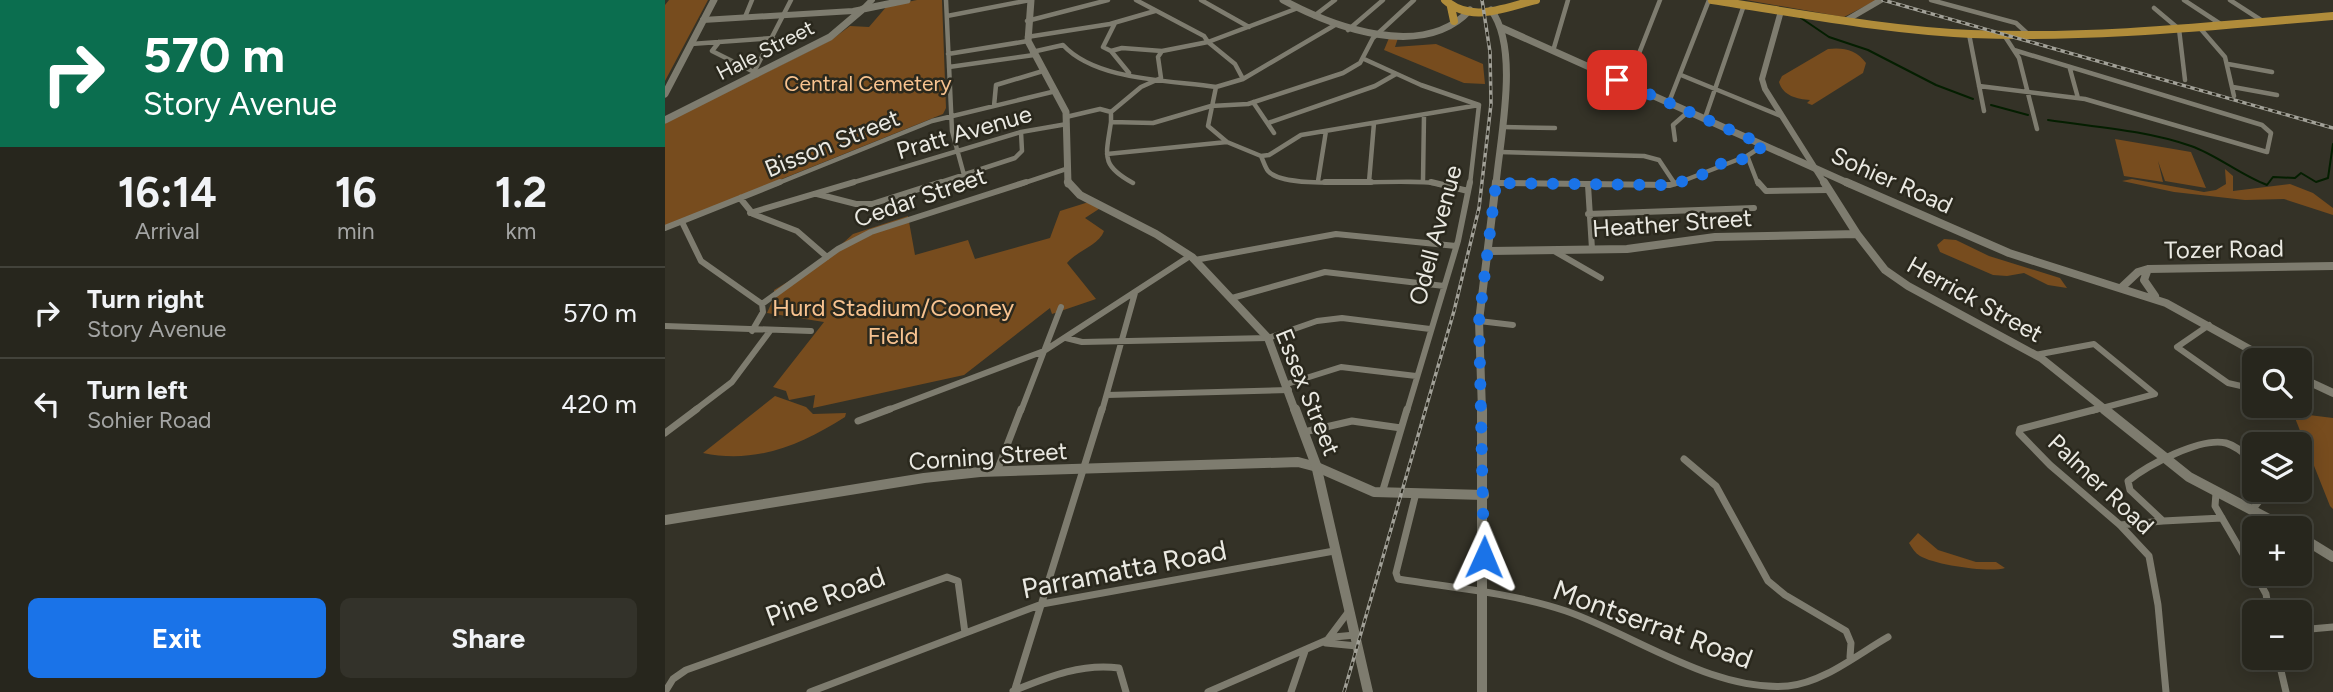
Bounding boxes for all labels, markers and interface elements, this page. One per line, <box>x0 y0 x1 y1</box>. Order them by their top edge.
street label: Hale Street <box>712 15 818 85</box>
text: 570 m <box>143 25 285 84</box>
icon: right <box>28 28 119 119</box>
pin <box>1587 50 1647 110</box>
icon: arrive <box>1598 61 1636 99</box>
park label: Central Cemetery <box>784 71 952 96</box>
text: Story Avenue <box>143 85 337 123</box>
street label: Pratt Avenue <box>893 99 1035 165</box>
street label: Bisson Street <box>760 103 904 183</box>
street label: Sohier Road <box>1827 140 1957 220</box>
street label: Cedar Street <box>850 161 990 233</box>
street label: Odell Avenue <box>1402 162 1468 308</box>
text: 16:14 <box>118 167 217 218</box>
text: 16 <box>335 167 377 218</box>
text: 1.2 <box>495 167 547 218</box>
street label: Heather Street <box>1591 203 1753 243</box>
text: Arrival <box>135 217 200 245</box>
text: min <box>337 217 375 245</box>
text: km <box>506 217 536 245</box>
street label: Tozer Road <box>2164 233 2284 265</box>
street label: Herrick Street <box>1902 250 2048 348</box>
text: Turn right <box>87 283 204 315</box>
park label: Hurd Stadium/Cooney Field <box>772 293 1014 350</box>
icon: right <box>28 294 66 332</box>
text: 570 m <box>563 297 637 329</box>
text: Story Avenue <box>87 315 226 343</box>
street label: Essex Street <box>1269 324 1347 460</box>
map controls <box>2242 348 2312 670</box>
button: search <box>2242 348 2312 418</box>
text: Turn left <box>87 374 188 406</box>
icon: left <box>28 385 66 423</box>
text: 420 m <box>561 388 637 420</box>
text: Sohier Road <box>87 406 212 434</box>
street label: Palmer Road <box>2042 428 2160 540</box>
button: layers <box>2242 432 2312 502</box>
street label: Corning Street <box>908 436 1068 476</box>
button: + <box>2242 516 2312 586</box>
position arrow <box>1447 520 1521 594</box>
street label: Parramatta Road <box>1019 532 1229 606</box>
street label: Pine Road <box>760 559 890 633</box>
street label: Montserrat Road <box>1549 572 1757 676</box>
button: Exit <box>28 598 326 678</box>
button: Share <box>340 598 637 678</box>
button: − <box>2242 600 2312 670</box>

